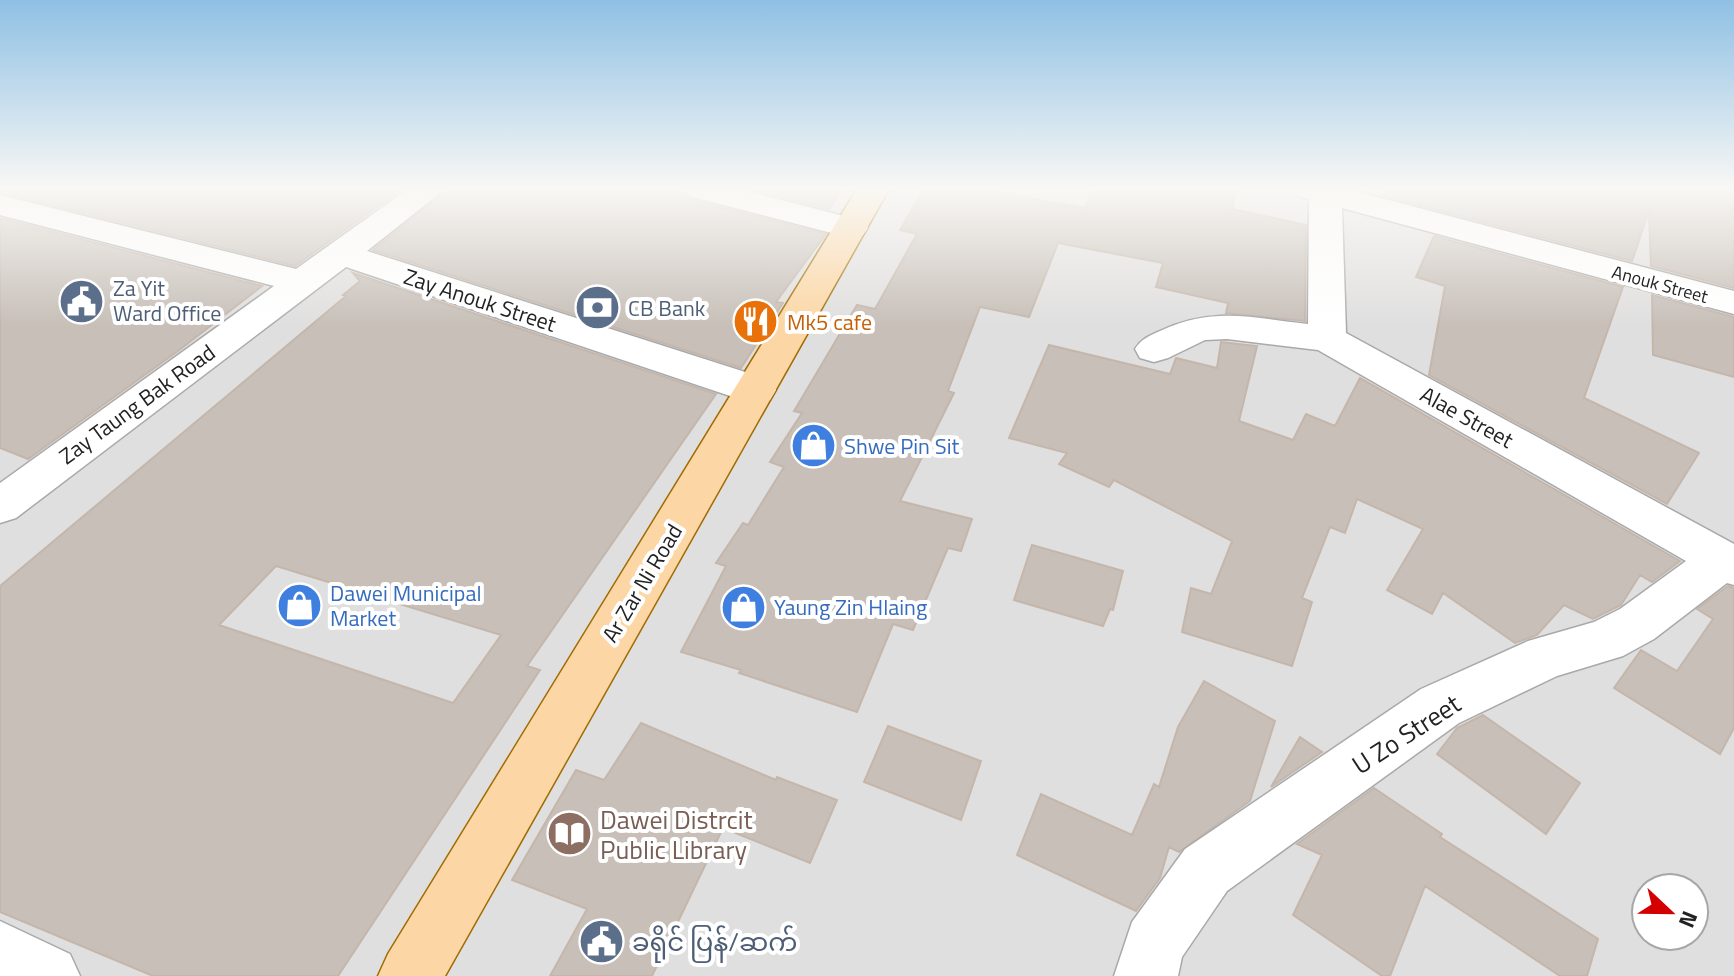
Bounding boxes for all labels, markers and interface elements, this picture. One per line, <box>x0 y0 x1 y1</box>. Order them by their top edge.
street label: Anouk Street <box>1609 258 1712 310</box>
street label: Zay Anouk Street <box>399 259 561 341</box>
place label: Za Yit Ward Office <box>113 271 221 330</box>
public building icon: Za Yit Ward Office <box>58 277 106 325</box>
bank icon: CB Bank <box>573 284 621 332</box>
place label: CB Bank <box>628 291 706 325</box>
restaurant icon: Mk5 cafe <box>732 298 780 346</box>
place label: Mk5 cafe <box>787 305 872 339</box>
street label: Zay Taung Bak Road <box>52 336 222 472</box>
street label: Alae Street <box>1414 377 1520 457</box>
shop icon: Shwe Pin Sit <box>789 422 837 470</box>
place label: Shwe Pin Sit <box>844 429 959 463</box>
street label: Ar Zar Ni Road <box>593 517 691 649</box>
place label: Dawei Municipal Market <box>330 576 482 635</box>
shop icon: Dawei Municipal Market <box>275 582 323 630</box>
shop icon: Yaung Zin Hlaing <box>719 583 767 631</box>
place label: Yaung Zin Hlaing <box>774 590 927 624</box>
street label: U Zo Street <box>1344 684 1468 784</box>
place label: Dawei Distrcit Public Library <box>600 800 753 869</box>
library icon: Dawei Distrcit Public Library <box>545 810 593 858</box>
north arrow <box>1630 872 1710 952</box>
text: N <box>1670 906 1707 933</box>
public building icon: ခရိုင် ပြန်/ဆက် <box>577 917 625 965</box>
place label: ခရိုင် ပြန်/ဆက် <box>632 922 797 963</box>

